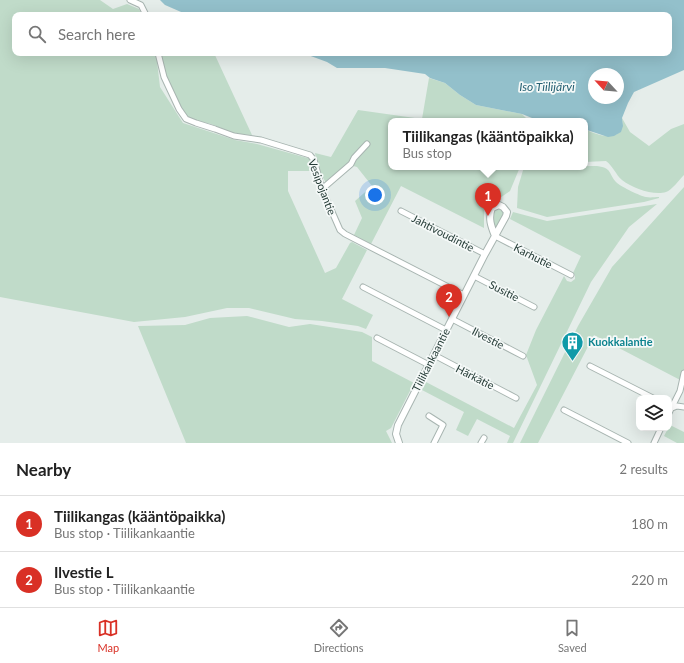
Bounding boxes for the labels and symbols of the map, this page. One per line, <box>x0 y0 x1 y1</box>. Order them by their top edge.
north arrow <box>588 68 624 104</box>
water label: Iso Tiilijärvi <box>519 79 575 94</box>
street label: Vesipojantie <box>306 157 339 217</box>
pin: 1 <box>475 183 501 216</box>
your location <box>365 185 385 205</box>
street label: Jahtivoudintie <box>410 211 477 254</box>
street label: Karhutie <box>512 240 555 271</box>
street label: Susitie <box>487 278 522 304</box>
pin: 2 <box>436 284 462 317</box>
street label: Ilvestie <box>470 324 507 351</box>
street label: Tiilikankaantie <box>409 326 452 394</box>
building icon: Kuokkalantie <box>560 329 586 362</box>
place label: Kuokkalantie <box>588 335 653 348</box>
street label: Härkätie <box>454 361 497 392</box>

